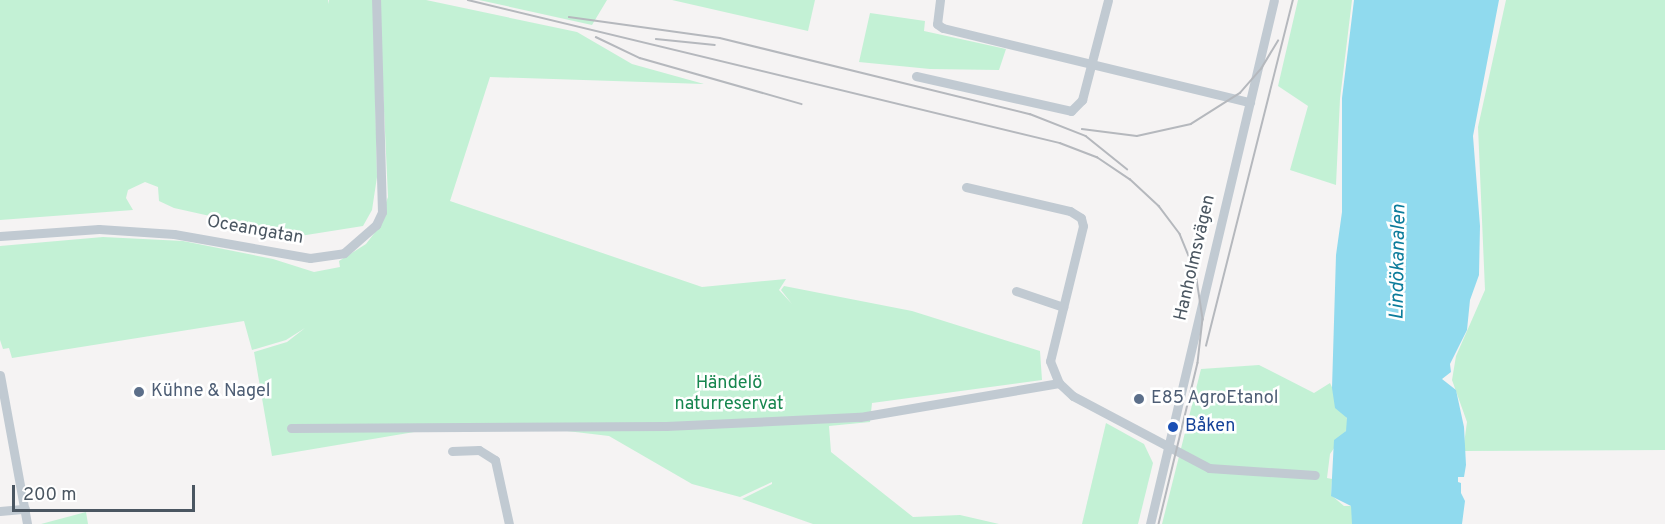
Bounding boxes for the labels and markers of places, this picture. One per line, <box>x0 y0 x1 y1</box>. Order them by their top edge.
place label: Kühne & Nagel <box>151 381 270 403</box>
marker: Kühne & Nagel <box>132 385 146 399</box>
place label: E85 AgroEtanol <box>1151 388 1279 410</box>
marker: E85 AgroEtanol <box>1132 392 1146 406</box>
place label: Båken <box>1185 416 1235 438</box>
marker: Båken <box>1166 420 1180 434</box>

